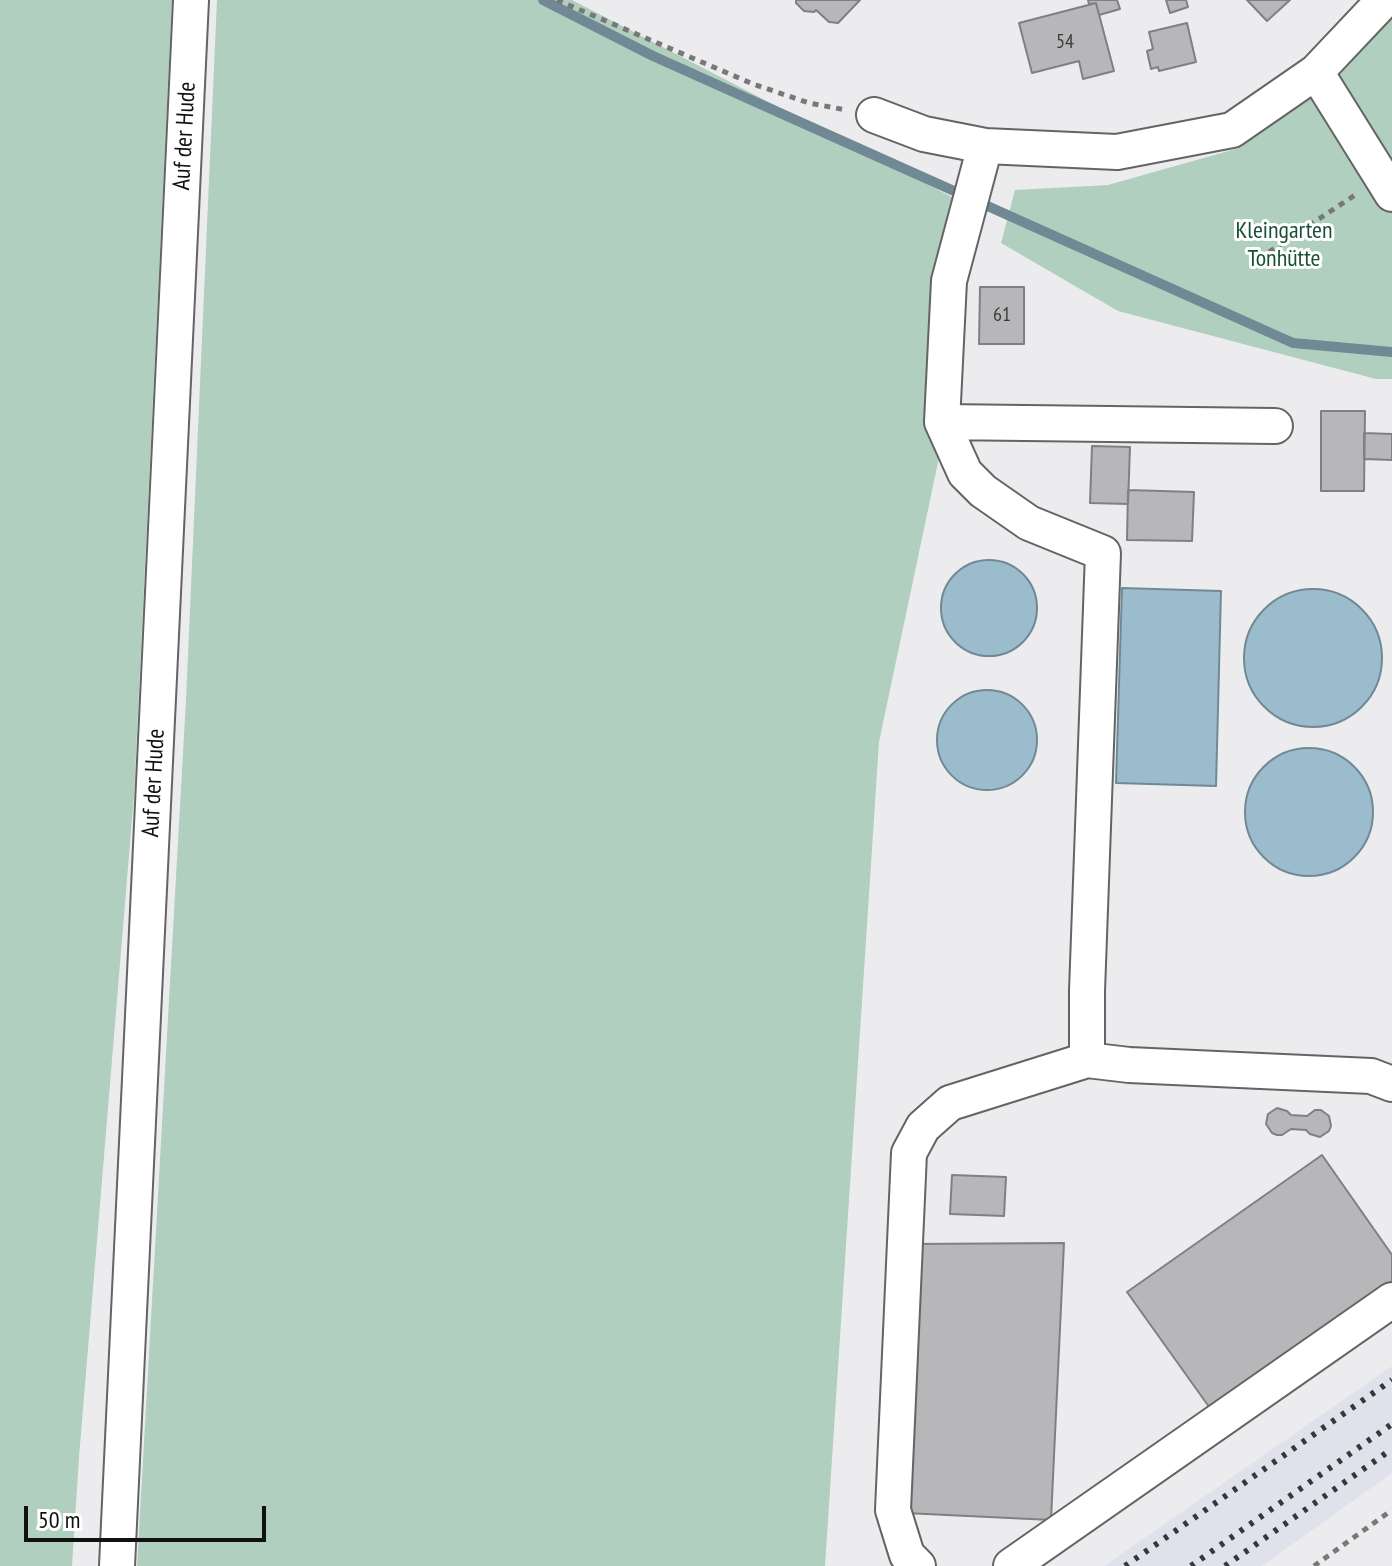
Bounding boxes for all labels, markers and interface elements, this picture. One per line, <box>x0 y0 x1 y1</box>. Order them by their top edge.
house number: 54 <box>1056 30 1074 54</box>
street label: Auf der Hude <box>168 81 202 191</box>
park label: Kleingarten Tonhütte <box>1235 217 1333 273</box>
house number: 61 <box>993 303 1011 327</box>
street label: Auf der Hude <box>137 728 171 838</box>
scale bar <box>28 1490 270 1540</box>
text: 50 m <box>38 1504 80 1535</box>

